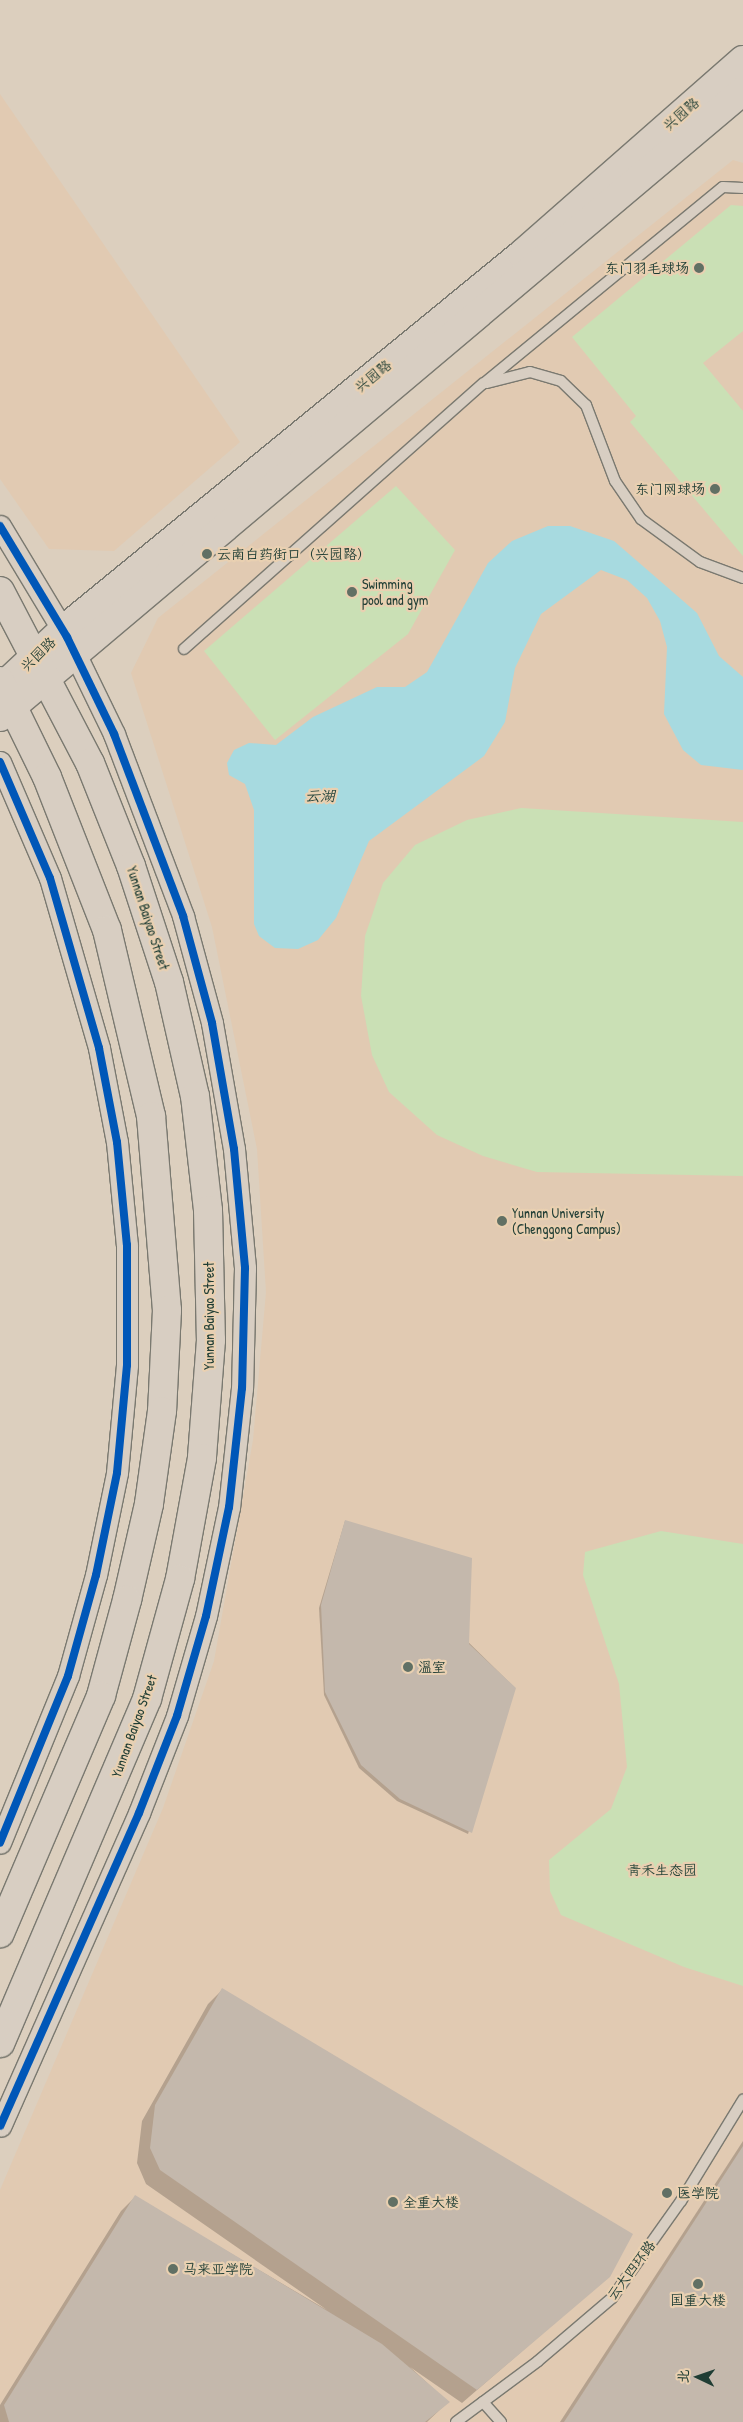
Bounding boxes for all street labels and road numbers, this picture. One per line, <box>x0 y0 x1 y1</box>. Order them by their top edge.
street label: 兴园路 <box>660 94 702 134</box>
street label: 兴园路 <box>351 356 395 396</box>
street label: 兴园路 <box>17 633 59 675</box>
street label: Yunnan Baiyao Street <box>123 864 173 972</box>
street label: Yunnan Baiyao Street <box>201 1262 217 1370</box>
street label: Yunnan Baiyao Street <box>108 1672 160 1780</box>
street label: 云大四环路 <box>603 2237 659 2303</box>

